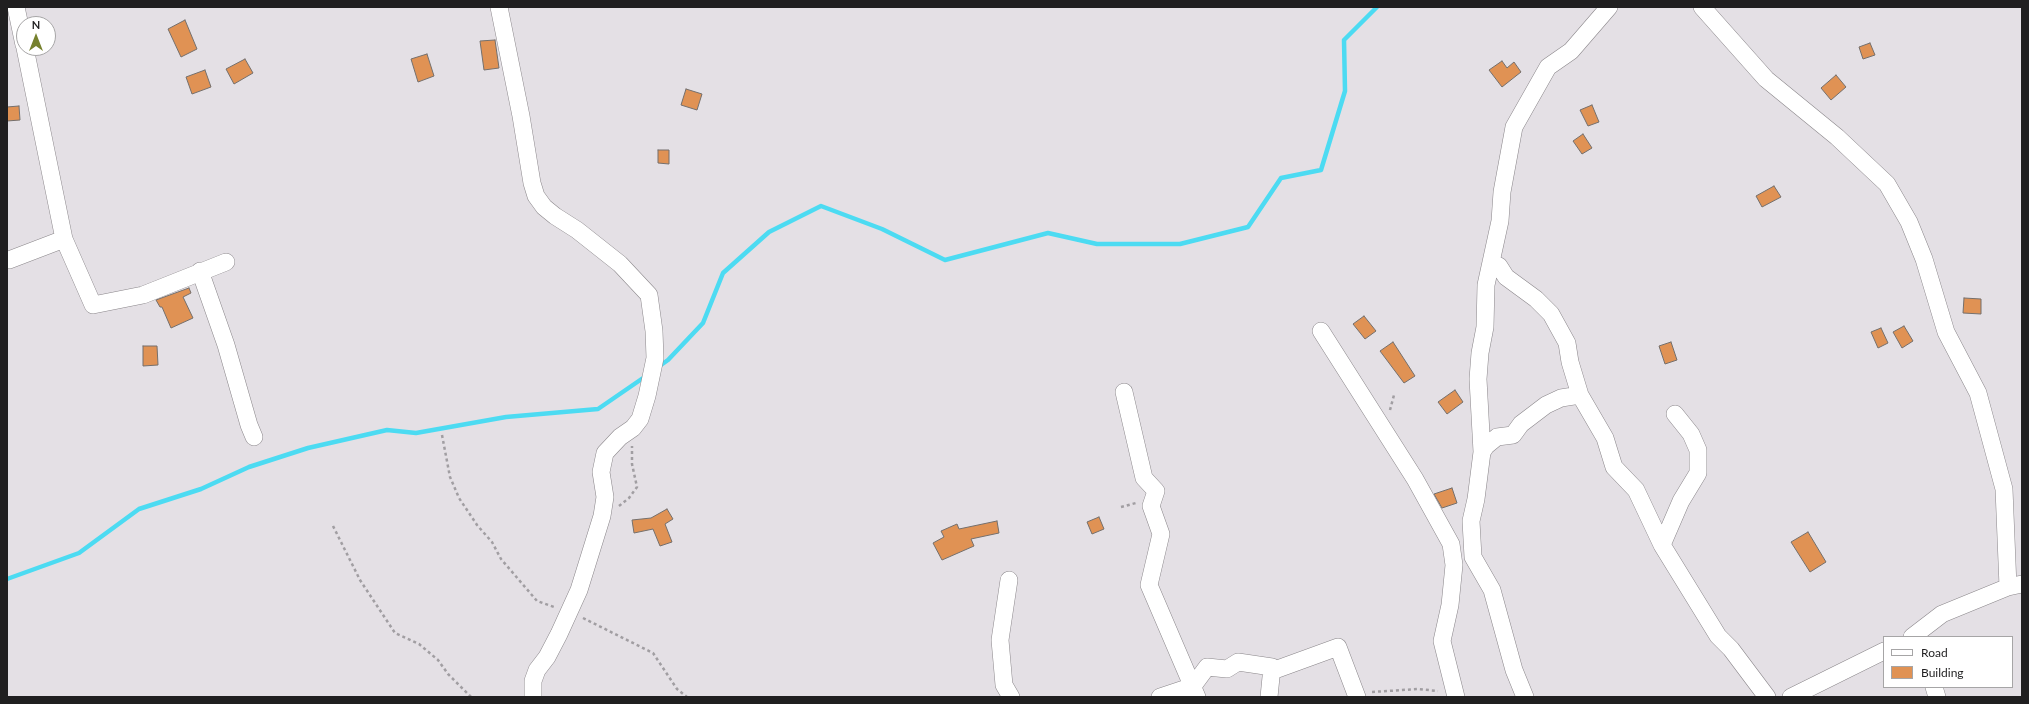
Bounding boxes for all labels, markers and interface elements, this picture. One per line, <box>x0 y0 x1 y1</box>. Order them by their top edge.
north arrow <box>16 16 56 56</box>
text: N <box>32 18 40 31</box>
legend <box>1883 636 2013 688</box>
text: Road <box>1921 645 1948 660</box>
text: Building <box>1921 665 1964 680</box>

